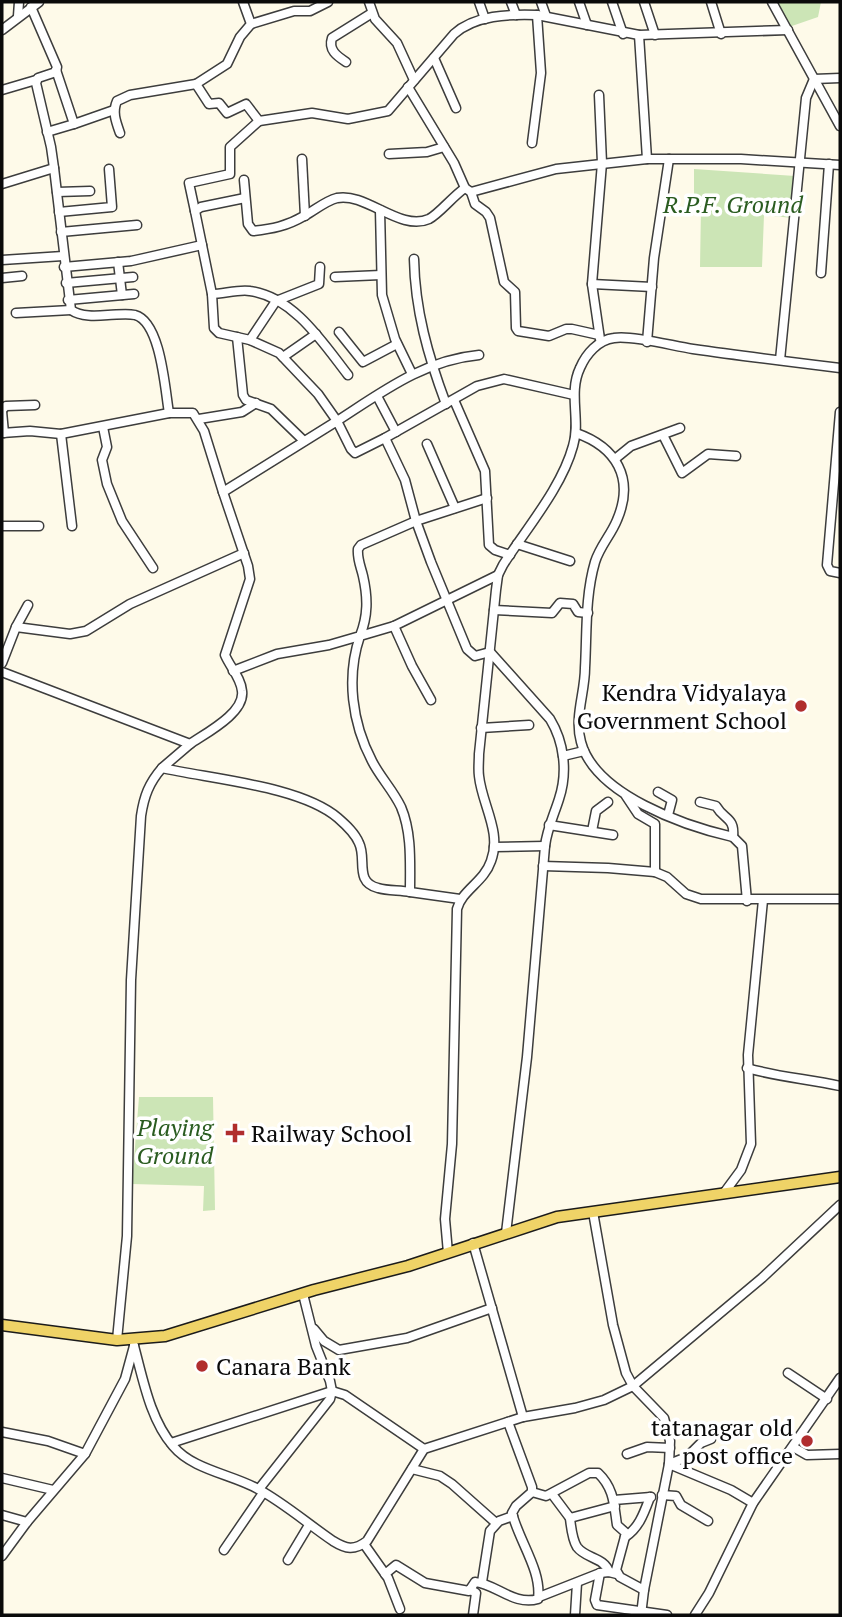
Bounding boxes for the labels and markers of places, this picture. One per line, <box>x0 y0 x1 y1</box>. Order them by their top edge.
place label: Kendra Vidyalaya Government School <box>577 676 787 736</box>
marker: Kendra Vidyalaya Government School <box>793 698 809 714</box>
place label: Railway School <box>251 1117 412 1149</box>
marker: Railway School <box>225 1123 245 1143</box>
place label: Canara Bank <box>216 1350 351 1382</box>
marker: Canara Bank <box>194 1358 210 1374</box>
place label: tatanagar old post office <box>651 1411 793 1471</box>
marker: tatanagar old post office <box>799 1433 815 1449</box>

